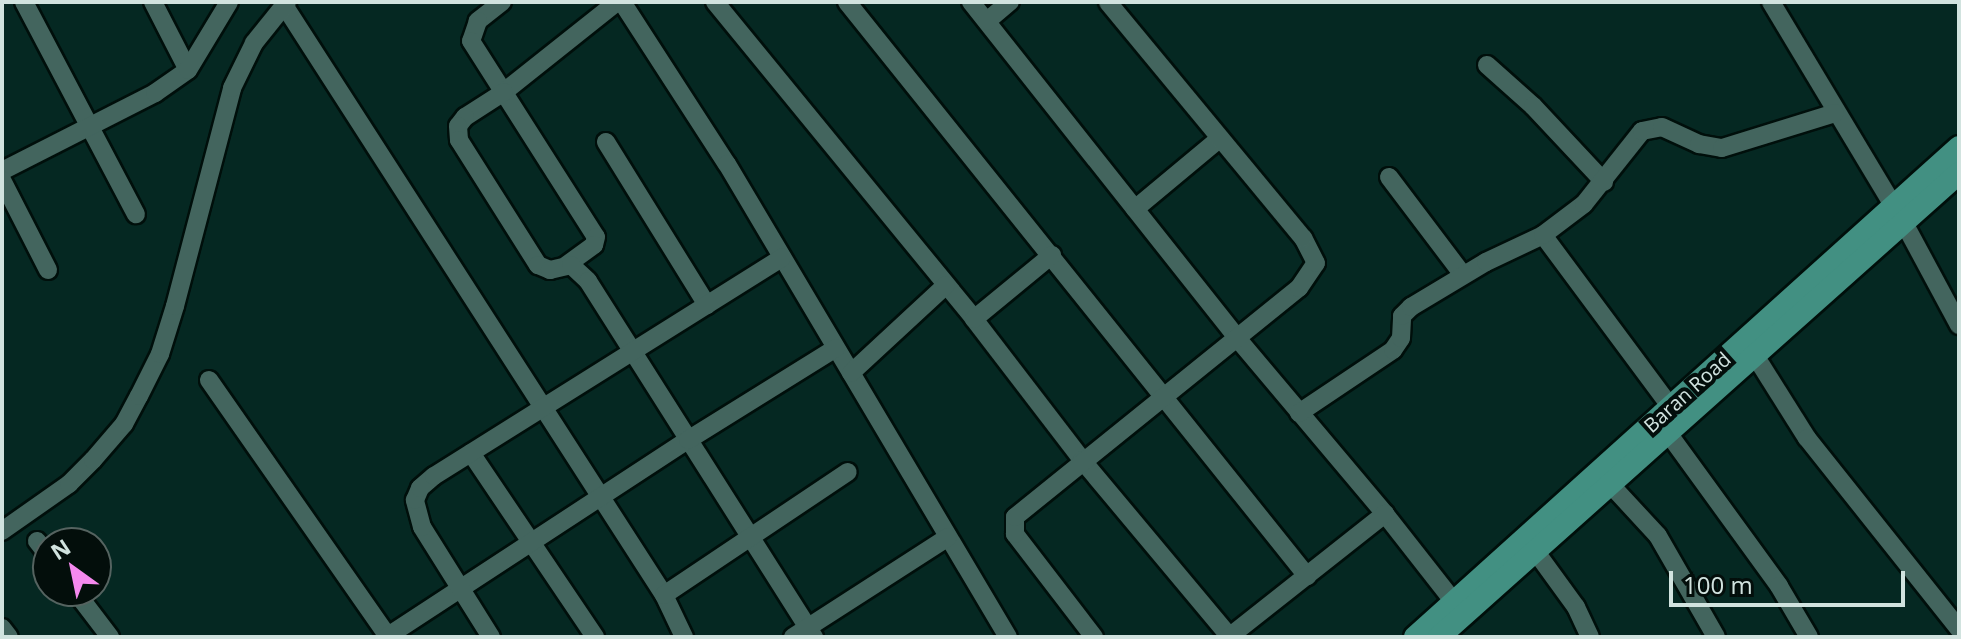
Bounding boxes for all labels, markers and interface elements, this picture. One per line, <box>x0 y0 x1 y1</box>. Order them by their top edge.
street label: Baran Road <box>1639 347 1735 437</box>
north arrow <box>32 527 112 607</box>
text: N <box>44 531 76 566</box>
scale bar <box>1673 555 1909 605</box>
text: 100 m <box>1683 568 1753 601</box>

